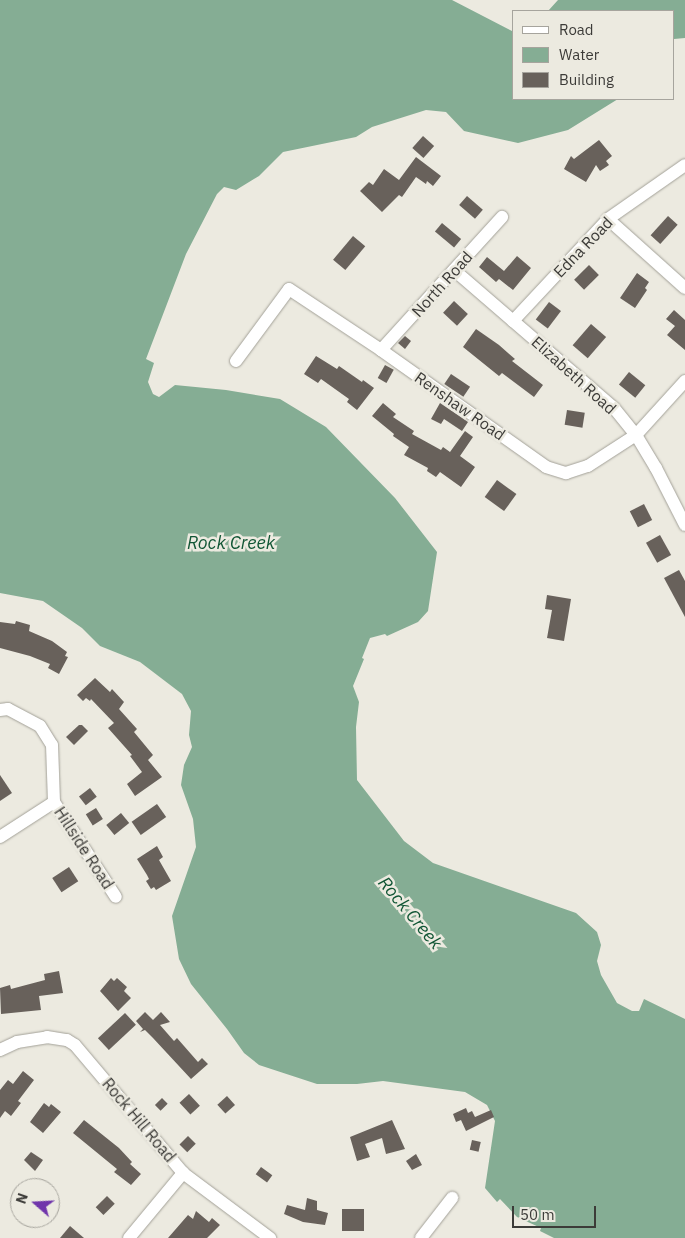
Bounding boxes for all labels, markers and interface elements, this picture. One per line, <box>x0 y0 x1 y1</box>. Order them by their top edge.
legend <box>512 10 675 100</box>
text: Road <box>559 20 594 39</box>
text: Water <box>559 45 599 64</box>
text: Building <box>559 70 614 89</box>
street label: Edna Road <box>549 213 617 281</box>
street label: North Road <box>408 247 476 321</box>
street label: Elizabeth Road <box>528 332 620 418</box>
street label: Renshaw Road <box>411 368 509 444</box>
water label: Rock Creek <box>187 532 275 554</box>
street label: Hillside Road <box>50 803 118 893</box>
water label: Rock Creek <box>373 872 447 954</box>
street label: Rock Hill Road <box>98 1074 180 1166</box>
north arrow <box>10 1178 60 1228</box>
text: N <box>12 1191 32 1206</box>
scale bar <box>515 1196 599 1228</box>
text: 50 m <box>520 1205 555 1224</box>

